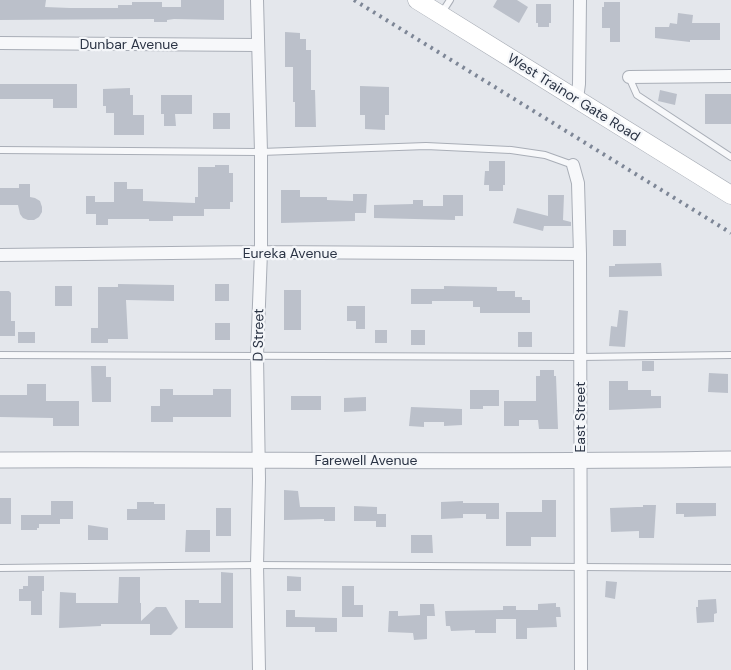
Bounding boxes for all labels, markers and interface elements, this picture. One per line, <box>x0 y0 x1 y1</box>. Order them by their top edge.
street label: Dunbar Avenue <box>80 35 178 53</box>
street label: West Trainor Gate Road <box>504 49 644 145</box>
street label: Eureka Avenue <box>243 244 337 262</box>
street label: D Street <box>249 308 267 362</box>
street label: East Street <box>571 381 589 453</box>
street label: Farewell Avenue <box>314 451 418 469</box>

